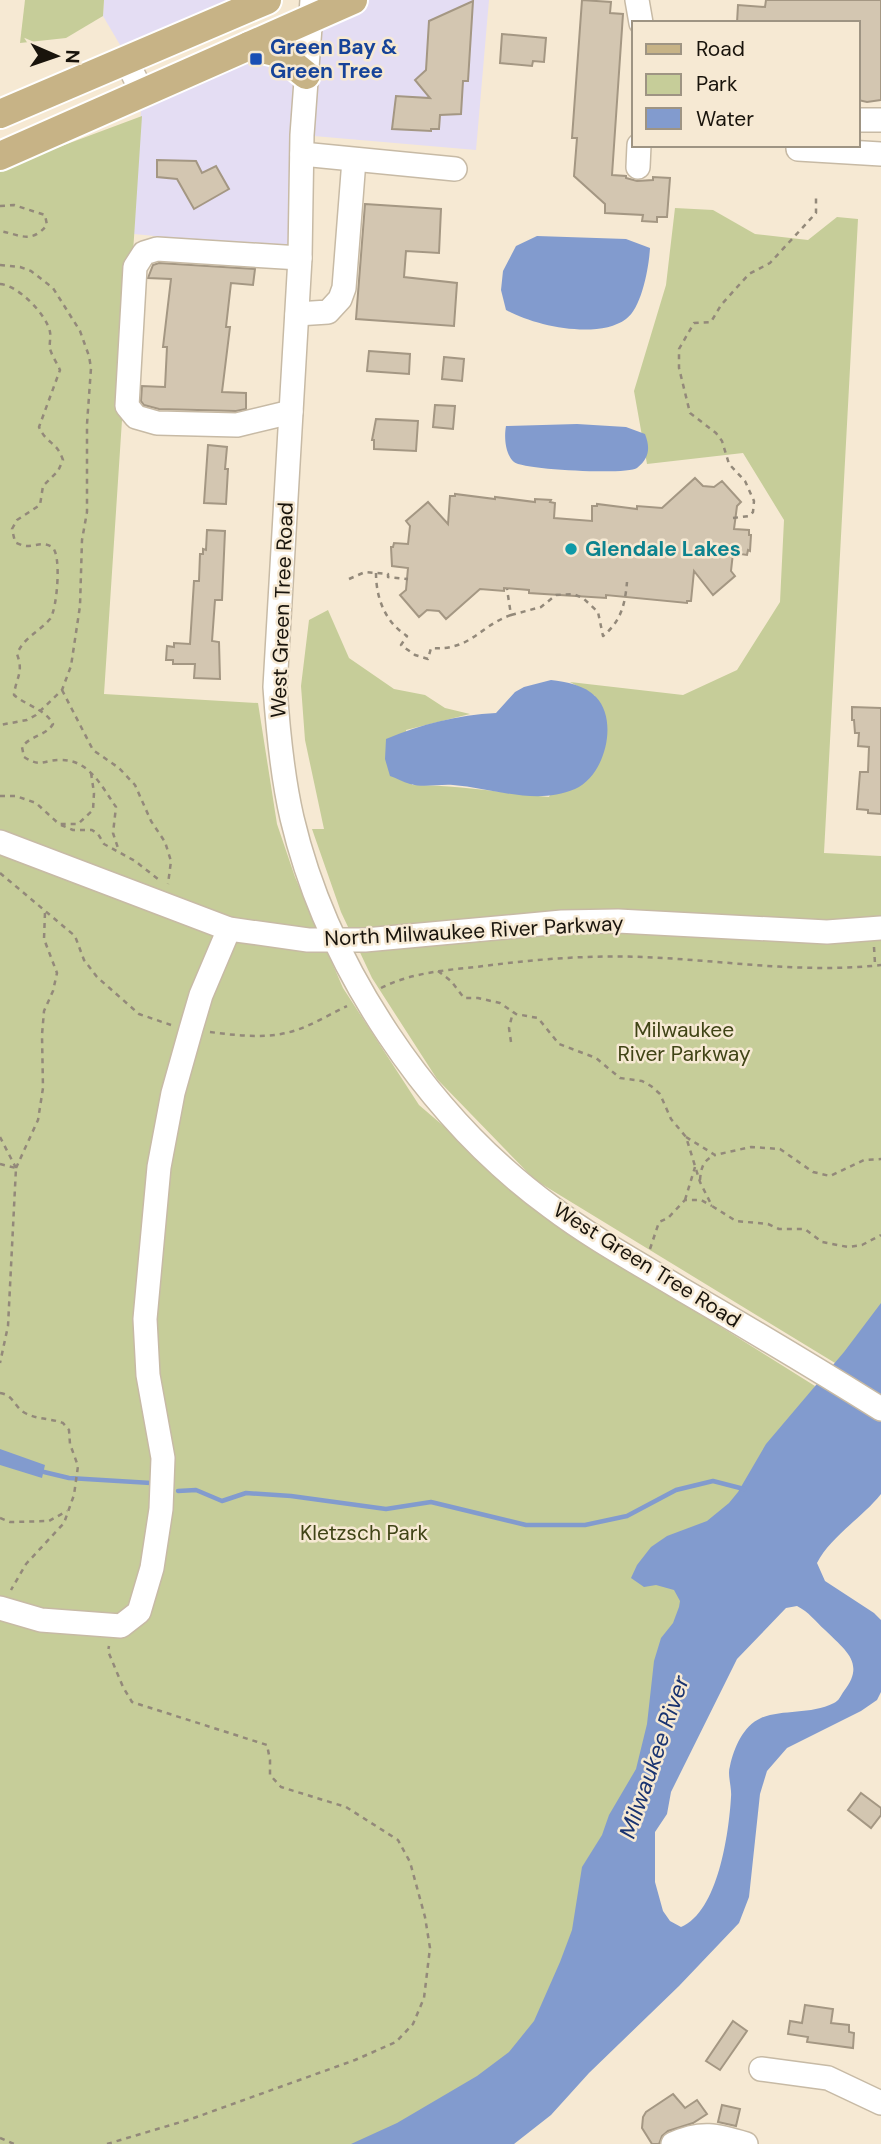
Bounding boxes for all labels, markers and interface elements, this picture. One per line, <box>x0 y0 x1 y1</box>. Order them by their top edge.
north arrow <box>21 21 91 91</box>
legend <box>632 21 860 147</box>
place label: Green Bay & Green Tree <box>270 33 397 85</box>
text: Road <box>696 35 745 63</box>
text: N <box>60 49 85 64</box>
marker: Green Bay & Green Tree <box>248 51 264 67</box>
text: Park <box>696 70 738 98</box>
text: Water <box>696 105 754 133</box>
street label: West Green Tree Road <box>264 501 300 719</box>
place label: Glendale Lakes <box>585 535 741 563</box>
marker: Glendale Lakes <box>563 541 579 557</box>
street label: North Milwaukee River Parkway <box>324 909 625 953</box>
park label: Milwaukee River Parkway <box>617 1016 751 1068</box>
street label: West Green Tree Road <box>548 1196 746 1334</box>
park label: Kletzsch Park <box>300 1519 428 1547</box>
water label: Milwaukee River <box>612 1670 696 1842</box>

